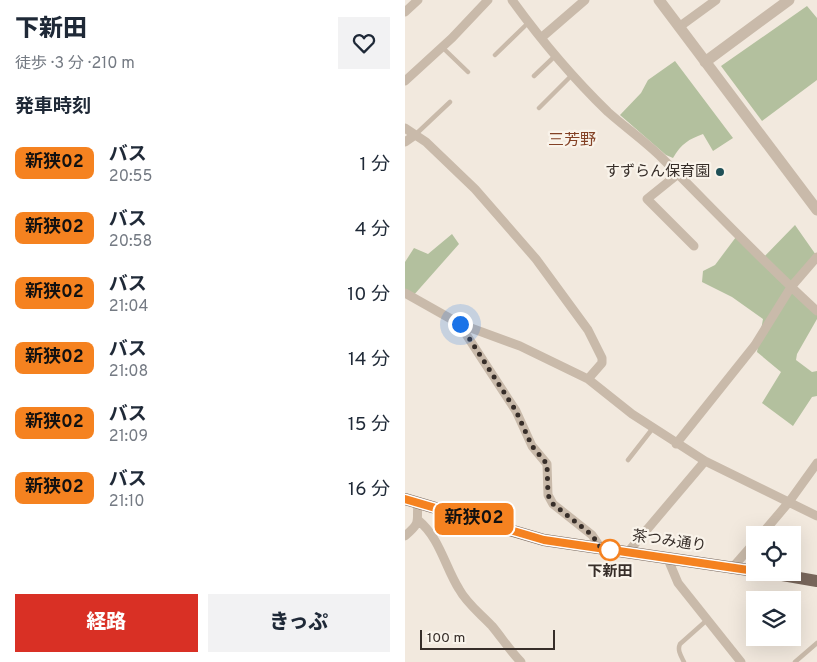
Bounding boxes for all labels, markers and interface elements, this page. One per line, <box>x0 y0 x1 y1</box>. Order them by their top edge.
text: 下新田 <box>15 15 87 45</box>
button: heart <box>338 17 390 69</box>
text: 徒歩 · 3 分 · 210 m <box>15 54 135 74</box>
text: 発車時刻 <box>15 95 91 119</box>
district label: 三芳野 <box>548 131 596 151</box>
text: バス <box>109 143 147 167</box>
text: 新狭02 <box>25 151 84 174</box>
text: 1 分 <box>359 153 390 177</box>
place label: すずらん保育園 <box>605 163 710 182</box>
marker: すずらん保育園 <box>714 166 726 178</box>
text: 20:55 <box>109 167 152 187</box>
text: バス <box>109 208 147 232</box>
text: 新狭02 <box>25 216 84 239</box>
text: 4 分 <box>355 218 390 242</box>
text: 20:58 <box>109 232 152 252</box>
text: バス <box>109 273 147 297</box>
text: 新狭02 <box>25 281 84 304</box>
text: 10 分 <box>347 283 390 307</box>
text: 21:04 <box>109 297 148 317</box>
your location <box>448 312 473 337</box>
text: バス <box>109 338 147 362</box>
text: 新狭02 <box>25 346 84 369</box>
text: 14 分 <box>348 348 390 372</box>
text: 21:08 <box>109 362 148 382</box>
text: バス <box>109 403 147 427</box>
text: 新狭02 <box>25 411 84 434</box>
text: 15 分 <box>348 413 390 437</box>
text: 21:09 <box>109 427 148 447</box>
text: バス <box>109 468 147 492</box>
text: 新狭02 <box>25 476 84 499</box>
text: 16 分 <box>348 478 390 502</box>
text: 21:10 <box>109 492 144 512</box>
line badge: 新狭02 <box>439 503 509 535</box>
text: 新狭02 <box>445 507 503 530</box>
map controls <box>746 526 801 646</box>
button: locate <box>746 526 801 581</box>
street label: 茶つみ通り <box>631 527 707 557</box>
marker: 下新田 <box>599 539 621 561</box>
place label: 下新田 <box>587 563 633 582</box>
button: layers <box>746 591 801 646</box>
button: 経路 <box>15 594 198 652</box>
button: きっぷ <box>208 594 390 652</box>
scale bar <box>420 627 555 650</box>
text: 100 m <box>427 630 465 647</box>

